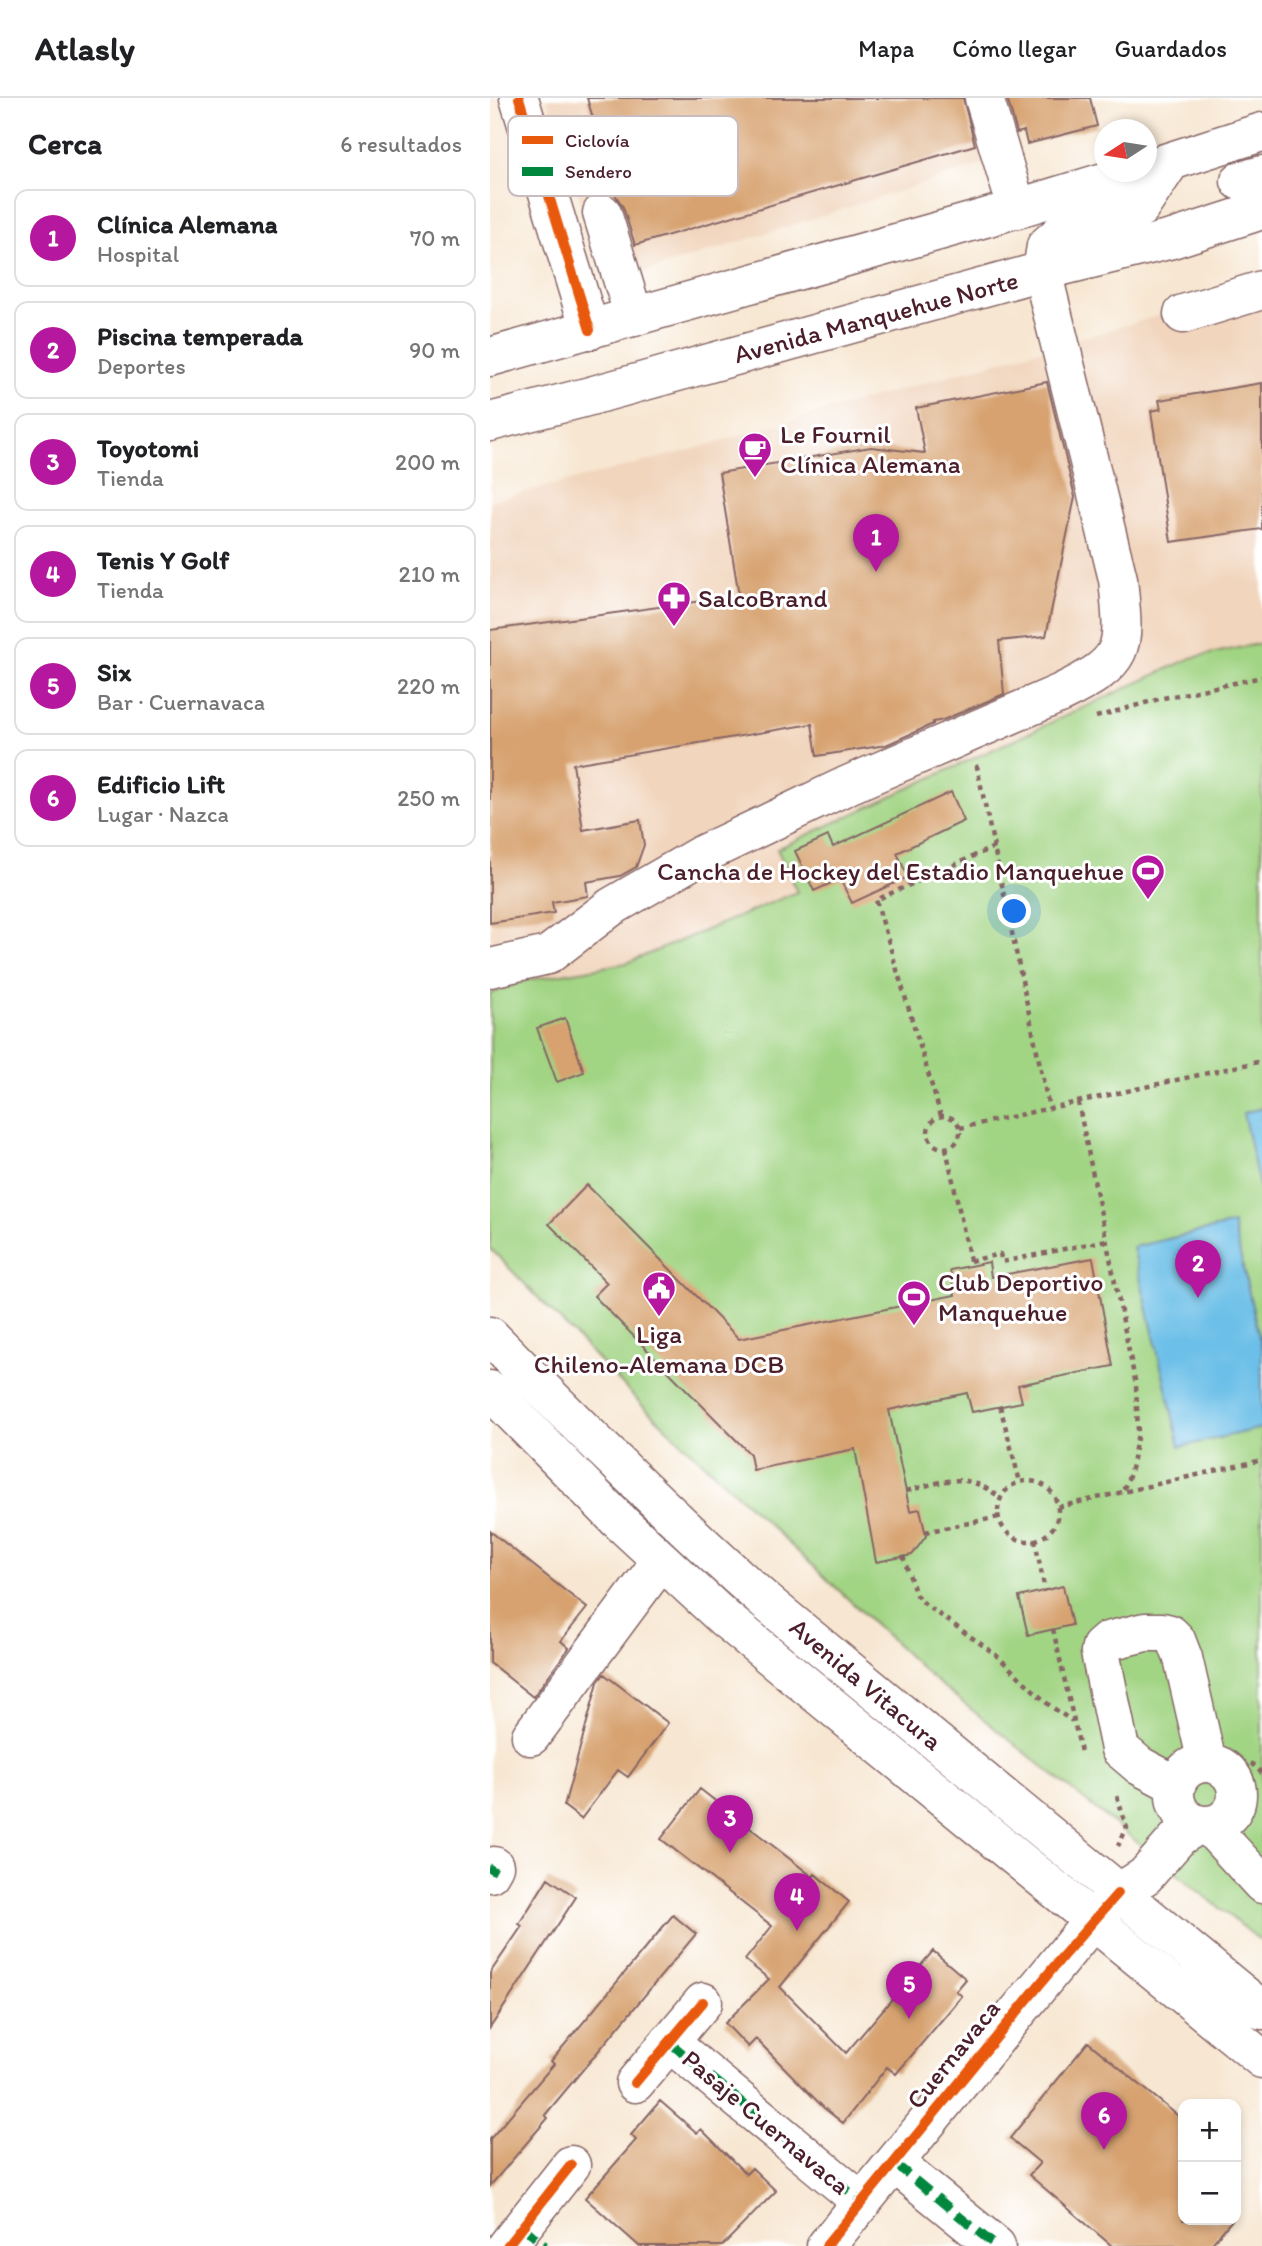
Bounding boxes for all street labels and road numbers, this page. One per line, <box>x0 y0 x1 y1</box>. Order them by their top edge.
street label: Avenida Manquehue Norte <box>730 264 1022 370</box>
street label: Avenida Vitacura <box>783 1611 949 1757</box>
street label: Cuernavaca <box>899 1993 1007 2115</box>
street label: Pasaje Cuernavaca <box>676 2043 857 2202</box>

